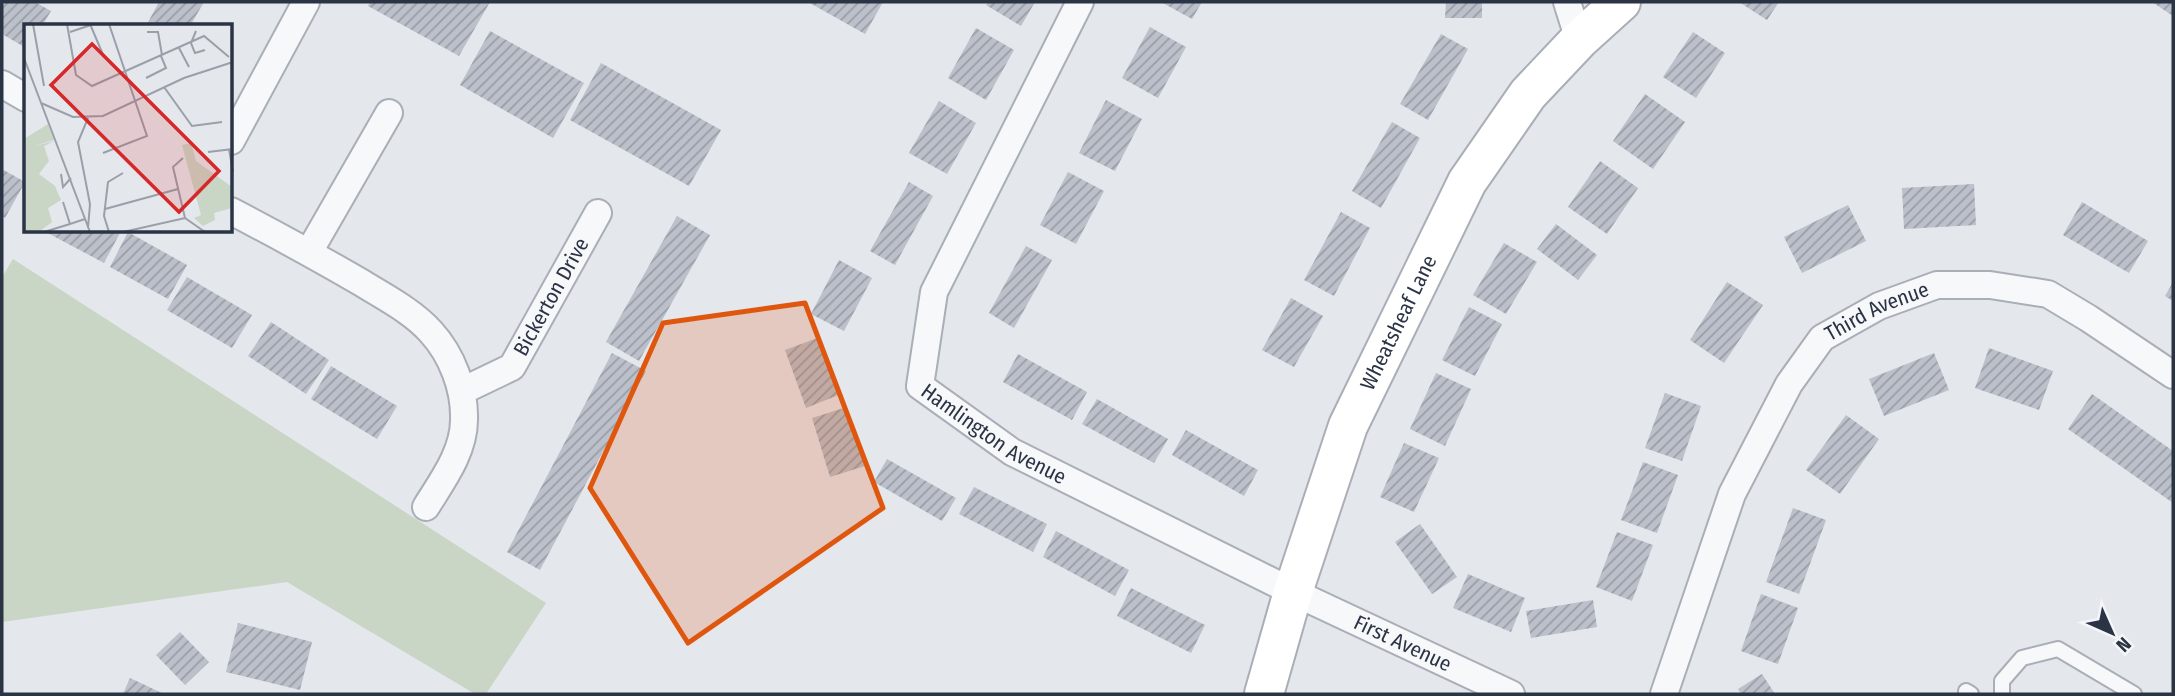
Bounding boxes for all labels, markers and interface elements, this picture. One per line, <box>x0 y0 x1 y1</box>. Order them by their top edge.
inset map <box>24 24 233 233</box>
street label: Bickerton Drive <box>508 233 595 360</box>
street label: Wheatsheaf Lane <box>1355 251 1442 394</box>
street label: Third Avenue <box>1820 276 1932 347</box>
street label: Hamlington Avenue <box>916 378 1071 490</box>
north arrow <box>2077 598 2147 668</box>
street label: First Avenue <box>1350 609 1456 677</box>
text: N <box>2112 633 2136 657</box>

